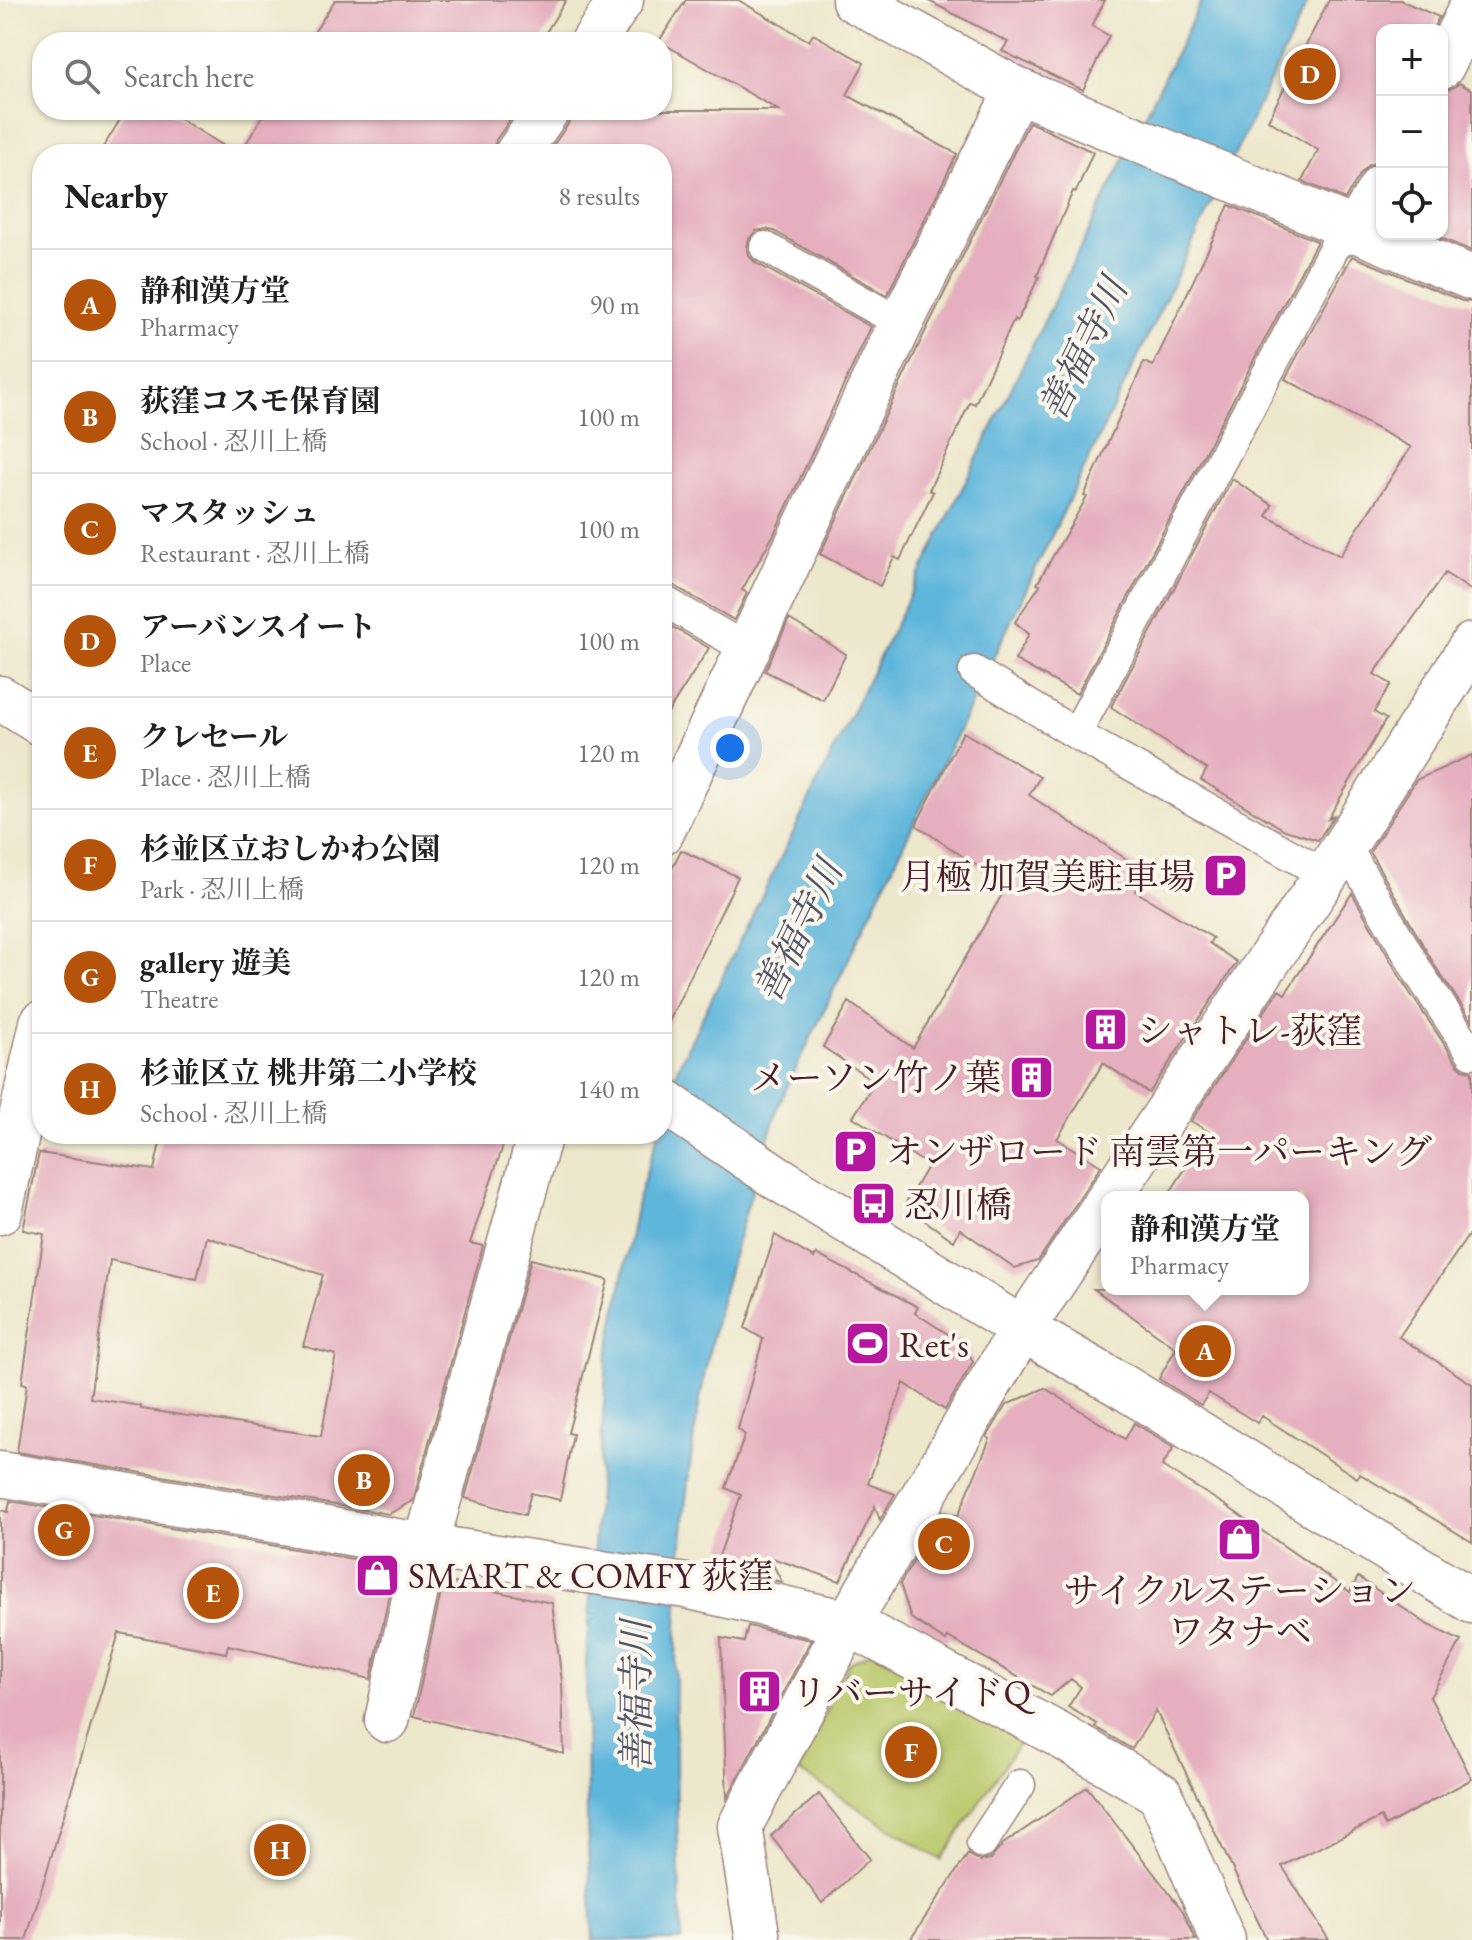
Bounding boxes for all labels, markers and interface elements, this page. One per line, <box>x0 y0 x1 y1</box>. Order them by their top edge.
map controls <box>1376 24 1448 240</box>
button: + <box>1376 24 1448 96</box>
search box <box>32 32 672 120</box>
pin: D <box>1284 44 1336 104</box>
icon: search <box>60 54 104 98</box>
text: Search here <box>124 57 254 96</box>
button: − <box>1376 96 1448 168</box>
button: locate <box>1376 168 1448 240</box>
text: Nearby <box>64 174 168 218</box>
text: 8 results <box>559 179 640 213</box>
water label: 善福寺川 <box>1027 266 1140 428</box>
text: 静和漢方堂 <box>140 271 290 310</box>
text: A <box>81 288 99 322</box>
text: 90 m <box>590 288 640 322</box>
text: Pharmacy <box>140 310 239 344</box>
text: 荻窪コスモ保育園 <box>140 381 380 420</box>
text: B <box>82 400 98 434</box>
text: 100 m <box>577 400 640 434</box>
text: School · 忍川上橋 <box>140 424 327 458</box>
text: マスタッシュ <box>140 493 319 532</box>
text: C <box>81 512 99 546</box>
text: 100 m <box>577 512 640 546</box>
text: Restaurant · 忍川上橋 <box>140 536 370 570</box>
text: アーバンスイート <box>140 607 376 646</box>
text: D <box>80 624 100 658</box>
text: 100 m <box>577 624 640 658</box>
text: Place <box>140 646 191 680</box>
text: クレセール <box>140 717 288 756</box>
your location <box>710 728 750 768</box>
text: E <box>83 736 97 770</box>
text: 120 m <box>577 736 640 770</box>
text: Place · 忍川上橋 <box>140 760 311 794</box>
text: 杉並区立おしかわ公園 <box>140 829 440 868</box>
text: F <box>83 848 97 882</box>
text: 120 m <box>577 848 640 882</box>
water label: 善福寺川 <box>742 848 855 1010</box>
parking icon: 月極 加賀美駐車場 <box>1202 852 1250 900</box>
place label: 月極 加賀美駐車場 <box>900 853 1195 900</box>
text: Park · 忍川上橋 <box>140 872 304 906</box>
text: gallery 遊美 <box>140 943 291 982</box>
text: G <box>81 960 99 994</box>
text: 120 m <box>577 960 640 994</box>
text: Theatre <box>140 982 218 1016</box>
building icon: シャトレ-荻窪 <box>1082 1006 1130 1054</box>
place label: シャトレ-荻窪 <box>1137 1007 1362 1054</box>
text: 杉並区立 桃井第二小学校 <box>140 1053 477 1092</box>
building icon: メーソン竹ノ葉 <box>1008 1053 1056 1101</box>
place label: メーソン竹ノ葉 <box>750 1054 1001 1101</box>
text: H <box>80 1072 100 1106</box>
text: 140 m <box>577 1072 640 1106</box>
text: School · 忍川上橋 <box>140 1096 327 1130</box>
parking icon: オンザロード 南雲第一パーキング <box>831 1127 879 1175</box>
place label: オンザロード 南雲第一パーキング <box>886 1128 1432 1175</box>
bus stop icon: 忍川橋 <box>849 1180 897 1228</box>
place label: 忍川橋 <box>904 1181 1012 1228</box>
popup <box>1101 1191 1309 1295</box>
text: 静和漢方堂 <box>1130 1209 1280 1248</box>
text: Pharmacy <box>1130 1248 1229 1282</box>
sports icon: Ret's <box>844 1320 892 1368</box>
place label: Ret's <box>899 1321 969 1368</box>
pin: A <box>1179 1321 1231 1381</box>
pin: B <box>338 1450 390 1510</box>
pin: G <box>38 1500 90 1560</box>
pin: C <box>918 1514 970 1574</box>
shop icon: サイクルステーション ワタナベ <box>1216 1516 1264 1564</box>
shop icon: SMART & COMFY 荻窪 <box>353 1551 401 1599</box>
place label: SMART & COMFY 荻窪 <box>408 1552 774 1599</box>
pin: E <box>187 1563 239 1623</box>
place label: サイクルステーション ワタナベ <box>1064 1567 1416 1655</box>
water label: 善福寺川 <box>611 1616 660 1772</box>
building icon: リバーサイドQ <box>736 1668 784 1716</box>
place label: リバーサイドQ <box>791 1669 1035 1716</box>
pin: F <box>885 1722 937 1782</box>
pin: H <box>254 1820 306 1880</box>

